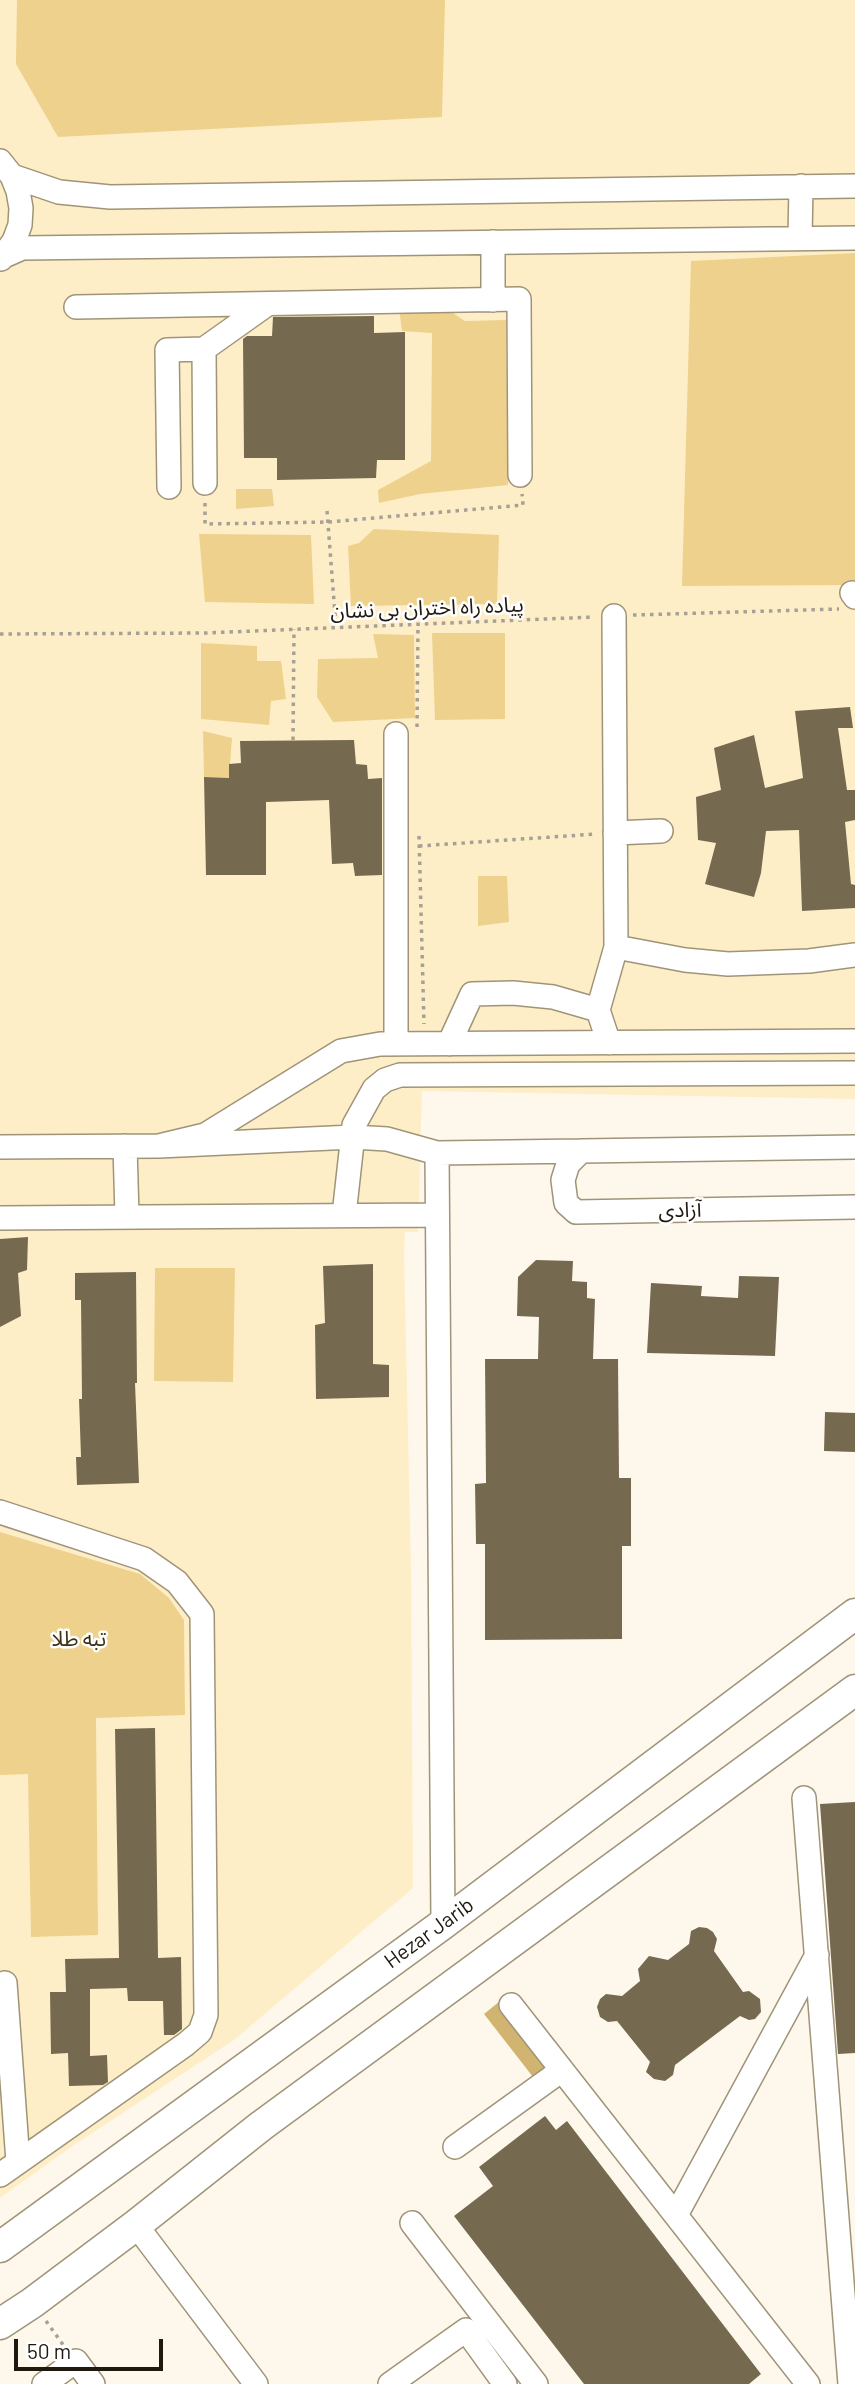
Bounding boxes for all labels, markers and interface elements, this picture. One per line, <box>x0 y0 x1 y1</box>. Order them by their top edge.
street label: پیاده راه اختران بی نشان <box>330 592 524 624</box>
street label: آزادی <box>658 1197 702 1223</box>
park label: تبه طلا <box>52 1626 106 1652</box>
street label: Hezar Jarib <box>379 1892 479 1974</box>
scale bar <box>18 2324 166 2368</box>
text: 50 m <box>27 2338 71 2363</box>

